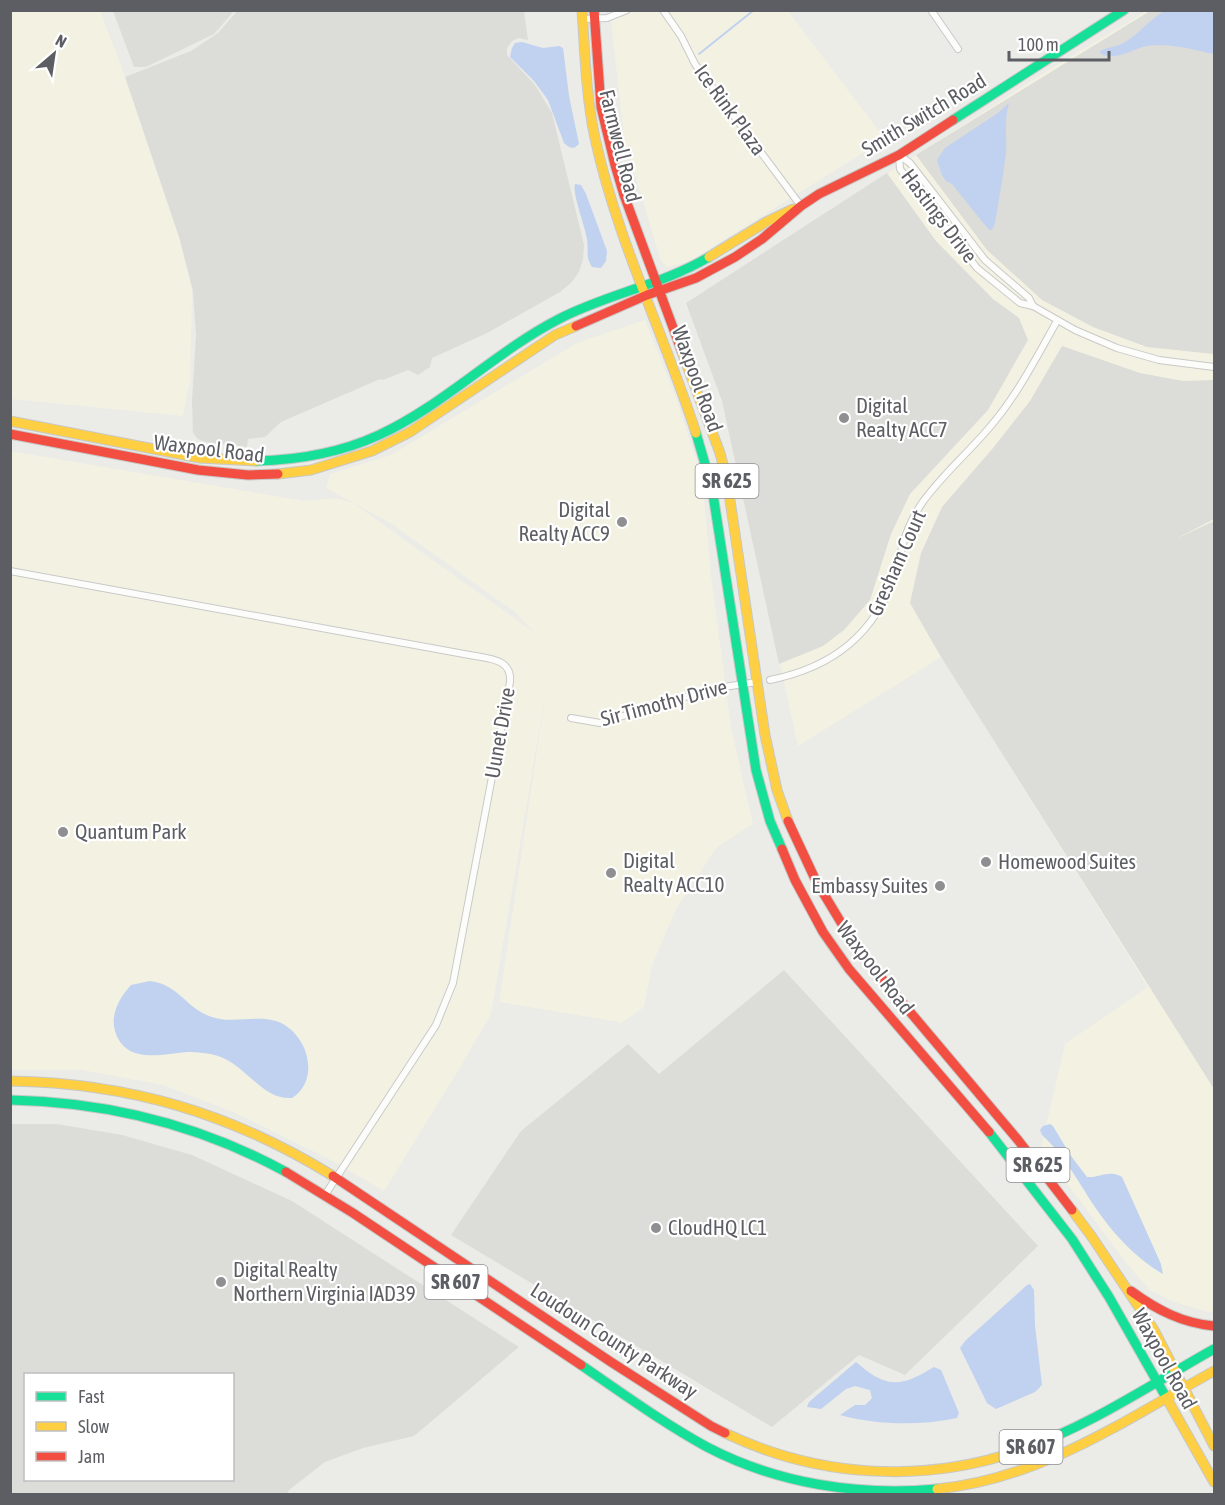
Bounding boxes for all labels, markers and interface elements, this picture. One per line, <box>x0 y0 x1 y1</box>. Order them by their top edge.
north arrow <box>24 24 84 84</box>
scale bar <box>1009 24 1110 62</box>
text: N <box>53 31 70 51</box>
text: 100 m <box>1018 34 1059 55</box>
street label: Ice Rink Plaza <box>690 59 772 159</box>
street label: Smith Switch Road <box>857 68 990 161</box>
street label: Farmwell Road <box>595 87 647 204</box>
street label: Hastings Drive <box>897 164 983 267</box>
street label: Waxpool Road <box>668 322 728 435</box>
place label: Digital Realty ACC7 <box>856 393 948 441</box>
marker: Digital Realty ACC7 <box>837 411 851 425</box>
street label: Waxpool Road <box>153 429 266 467</box>
road number: SR 625 <box>696 464 758 498</box>
place label: Digital Realty ACC9 <box>518 497 610 545</box>
street label: Gresham Court <box>862 506 930 619</box>
marker: Digital Realty ACC9 <box>615 515 629 529</box>
street label: Sir Timothy Drive <box>598 674 730 730</box>
street label: Uunet Drive <box>479 685 519 780</box>
place label: Quantum Park <box>75 819 187 843</box>
marker: Quantum Park <box>56 825 70 839</box>
place label: Digital Realty ACC10 <box>623 848 725 896</box>
place label: Homewood Suites <box>998 849 1136 873</box>
marker: Homewood Suites <box>979 855 993 869</box>
marker: Digital Realty ACC10 <box>604 866 618 880</box>
place label: Embassy Suites <box>811 873 928 897</box>
marker: Embassy Suites <box>933 879 947 893</box>
street label: Waxpool Road <box>832 916 919 1019</box>
road number: SR 625 <box>1006 1148 1070 1182</box>
place label: CloudHQ LC1 <box>668 1215 767 1239</box>
marker: CloudHQ LC1 <box>649 1221 663 1235</box>
place label: Digital Realty Northern Virginia IAD39 <box>233 1257 416 1305</box>
road number: SR 607 <box>424 1265 488 1299</box>
marker: Digital Realty Northern Virginia IAD39 <box>214 1275 228 1289</box>
street label: Loudoun County Parkway <box>527 1277 703 1403</box>
street label: Waxpool Road <box>1127 1304 1202 1413</box>
legend <box>24 1373 234 1481</box>
text: Fast <box>78 1386 105 1407</box>
text: Slow <box>78 1416 109 1437</box>
road number: SR 607 <box>1000 1430 1062 1464</box>
text: Jam <box>78 1446 105 1467</box>

